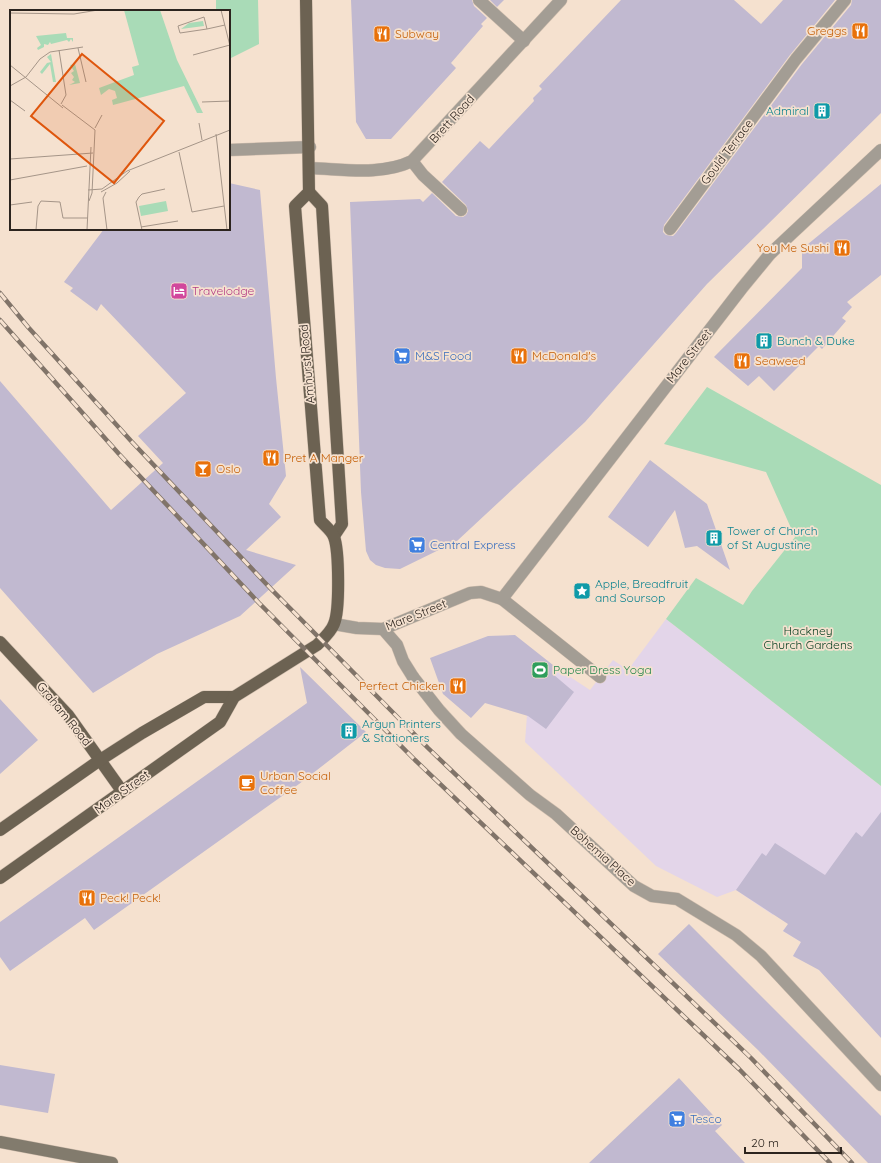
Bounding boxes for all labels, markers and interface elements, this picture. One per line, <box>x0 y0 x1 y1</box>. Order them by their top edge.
inset map <box>10 10 230 230</box>
restaurant icon: Greggs <box>850 21 870 41</box>
place label: Greggs <box>807 23 847 38</box>
restaurant icon: Subway <box>372 24 392 44</box>
place label: Subway <box>395 26 439 41</box>
street label: Brett Road <box>426 91 477 146</box>
building icon: Admiral <box>812 101 832 121</box>
place label: Admiral <box>766 103 809 118</box>
street label: Gould Terrace <box>697 116 756 187</box>
restaurant icon: You Me Sushi <box>832 238 852 258</box>
place label: You Me Sushi <box>757 240 829 255</box>
hotel icon: Travelodge <box>169 281 189 301</box>
place label: Travelodge <box>192 283 255 298</box>
street label: Amhurst Road <box>296 324 317 404</box>
street label: Mare Street <box>663 326 714 386</box>
building icon: Bunch & Duke <box>754 331 774 351</box>
place label: Bunch & Duke <box>777 333 855 348</box>
supermarket icon: M&S Food <box>392 346 412 366</box>
restaurant icon: McDonald's <box>509 346 529 366</box>
place label: M&S Food <box>415 348 471 363</box>
place label: McDonald's <box>532 348 597 363</box>
restaurant icon: Seaweed <box>732 351 752 371</box>
place label: Seaweed <box>755 353 806 368</box>
restaurant icon: Pret A Manger <box>261 448 281 468</box>
place label: Pret A Manger <box>284 450 364 465</box>
bar icon: Oslo <box>193 459 213 479</box>
place label: Oslo <box>216 461 241 476</box>
place label: Tower of Church of St Augustine <box>727 523 817 552</box>
building icon: Tower of Church of St Augustine <box>704 528 724 548</box>
supermarket icon: Central Express <box>407 535 427 555</box>
place label: Central Express <box>430 537 516 552</box>
place label: Apple, Breadfruit and Soursop <box>595 576 688 605</box>
place icon: Apple, Breadfruit and Soursop <box>572 581 592 601</box>
street label: Mare Street <box>383 596 448 634</box>
park label: Hackney Church Gardens <box>764 623 853 652</box>
sports icon: Paper Dress Yoga <box>530 660 550 680</box>
place label: Paper Dress Yoga <box>553 662 652 677</box>
restaurant icon: Perfect Chicken <box>448 676 468 696</box>
place label: Perfect Chicken <box>359 678 445 693</box>
street label: Graham Road <box>34 679 95 749</box>
place label: Argun Printers & Stationers <box>362 716 441 745</box>
building icon: Argun Printers & Stationers <box>339 721 359 741</box>
street label: Mare Street <box>91 767 152 817</box>
place label: Urban Social Coffee <box>260 768 331 797</box>
cafe icon: Urban Social Coffee <box>237 773 257 793</box>
street label: Bohemia Place <box>568 822 639 889</box>
restaurant icon: Peck! Peck! <box>77 888 97 908</box>
place label: Peck! Peck! <box>100 890 161 905</box>
supermarket icon: Tesco <box>667 1109 687 1129</box>
place label: Tesco <box>690 1111 722 1126</box>
scale bar <box>745 1129 841 1155</box>
text: 20 m <box>751 1135 779 1150</box>

